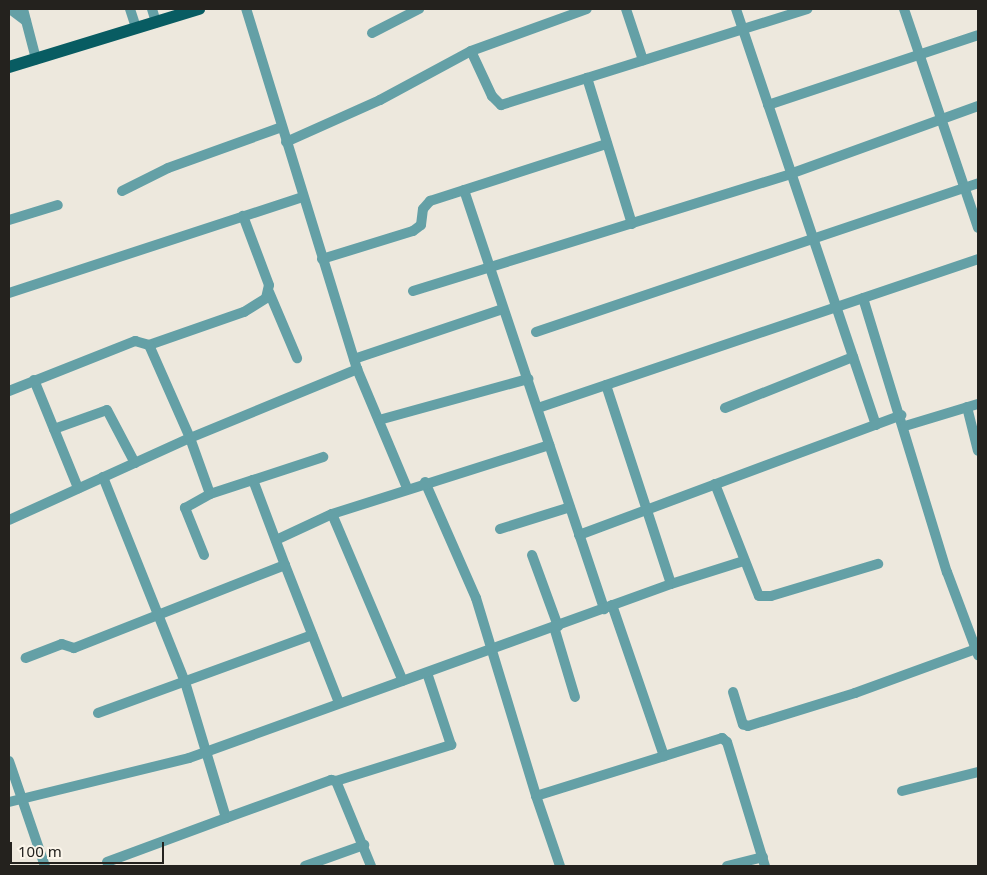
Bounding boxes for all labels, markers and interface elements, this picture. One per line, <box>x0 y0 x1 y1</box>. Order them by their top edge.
scale bar <box>12 832 166 864</box>
text: 100 m <box>18 841 62 861</box>

